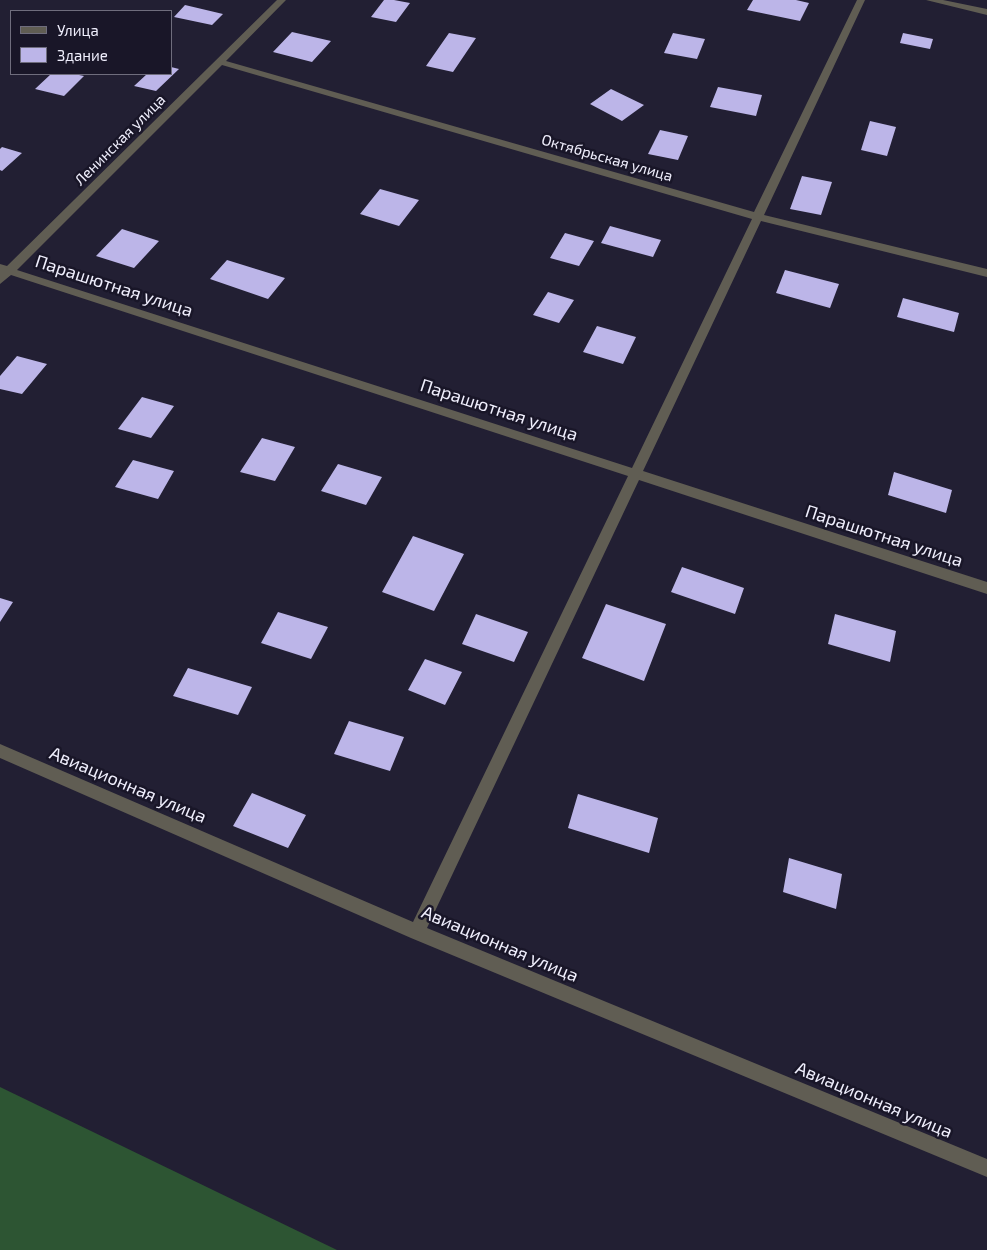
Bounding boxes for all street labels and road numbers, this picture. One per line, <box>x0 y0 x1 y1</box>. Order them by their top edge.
street label: Ленинская улица <box>71 91 169 189</box>
street label: Октябрьская улица <box>539 131 675 185</box>
street label: Парашютная улица <box>32 250 196 322</box>
street label: Парашютная улица <box>417 374 581 446</box>
street label: Парашютная улица <box>802 500 966 572</box>
street label: Авиационная улица <box>46 742 210 828</box>
street label: Авиационная улица <box>418 901 582 987</box>
street label: Авиационная улица <box>792 1057 956 1143</box>

